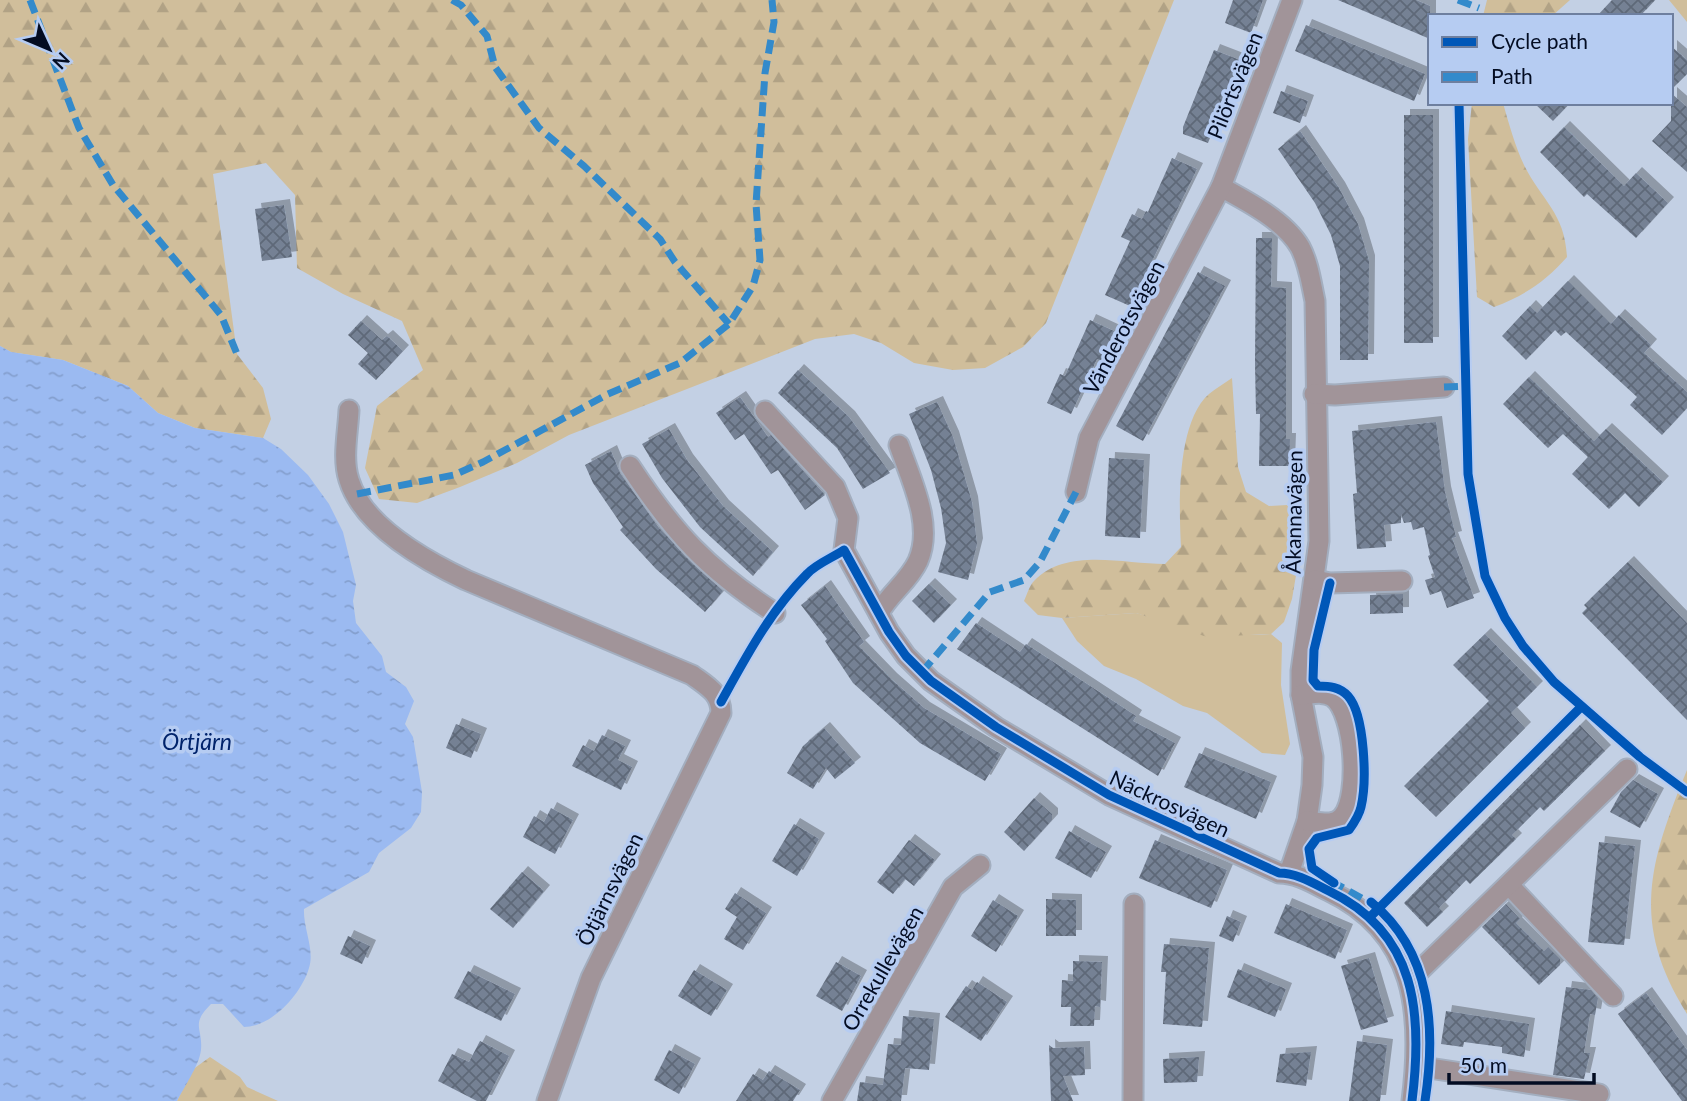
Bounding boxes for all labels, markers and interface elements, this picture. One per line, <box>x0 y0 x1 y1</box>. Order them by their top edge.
north arrow <box>14 14 84 84</box>
legend <box>1428 14 1673 105</box>
street label: Pilörtsvägen <box>1201 28 1267 142</box>
text: Cycle path <box>1491 28 1588 53</box>
text: N <box>48 48 75 74</box>
text: Path <box>1491 63 1533 88</box>
street label: Vänderotsvägen <box>1077 256 1169 398</box>
street label: Åkannavägen <box>1279 450 1307 574</box>
water label: Örtjärn <box>162 727 232 755</box>
street label: Näckrosvägen <box>1106 764 1234 842</box>
street label: Ötjärnsvägen <box>571 828 647 950</box>
street label: Orrekullevägen <box>836 901 928 1035</box>
scale bar <box>1449 1042 1594 1086</box>
text: 50 m <box>1460 1052 1507 1077</box>

